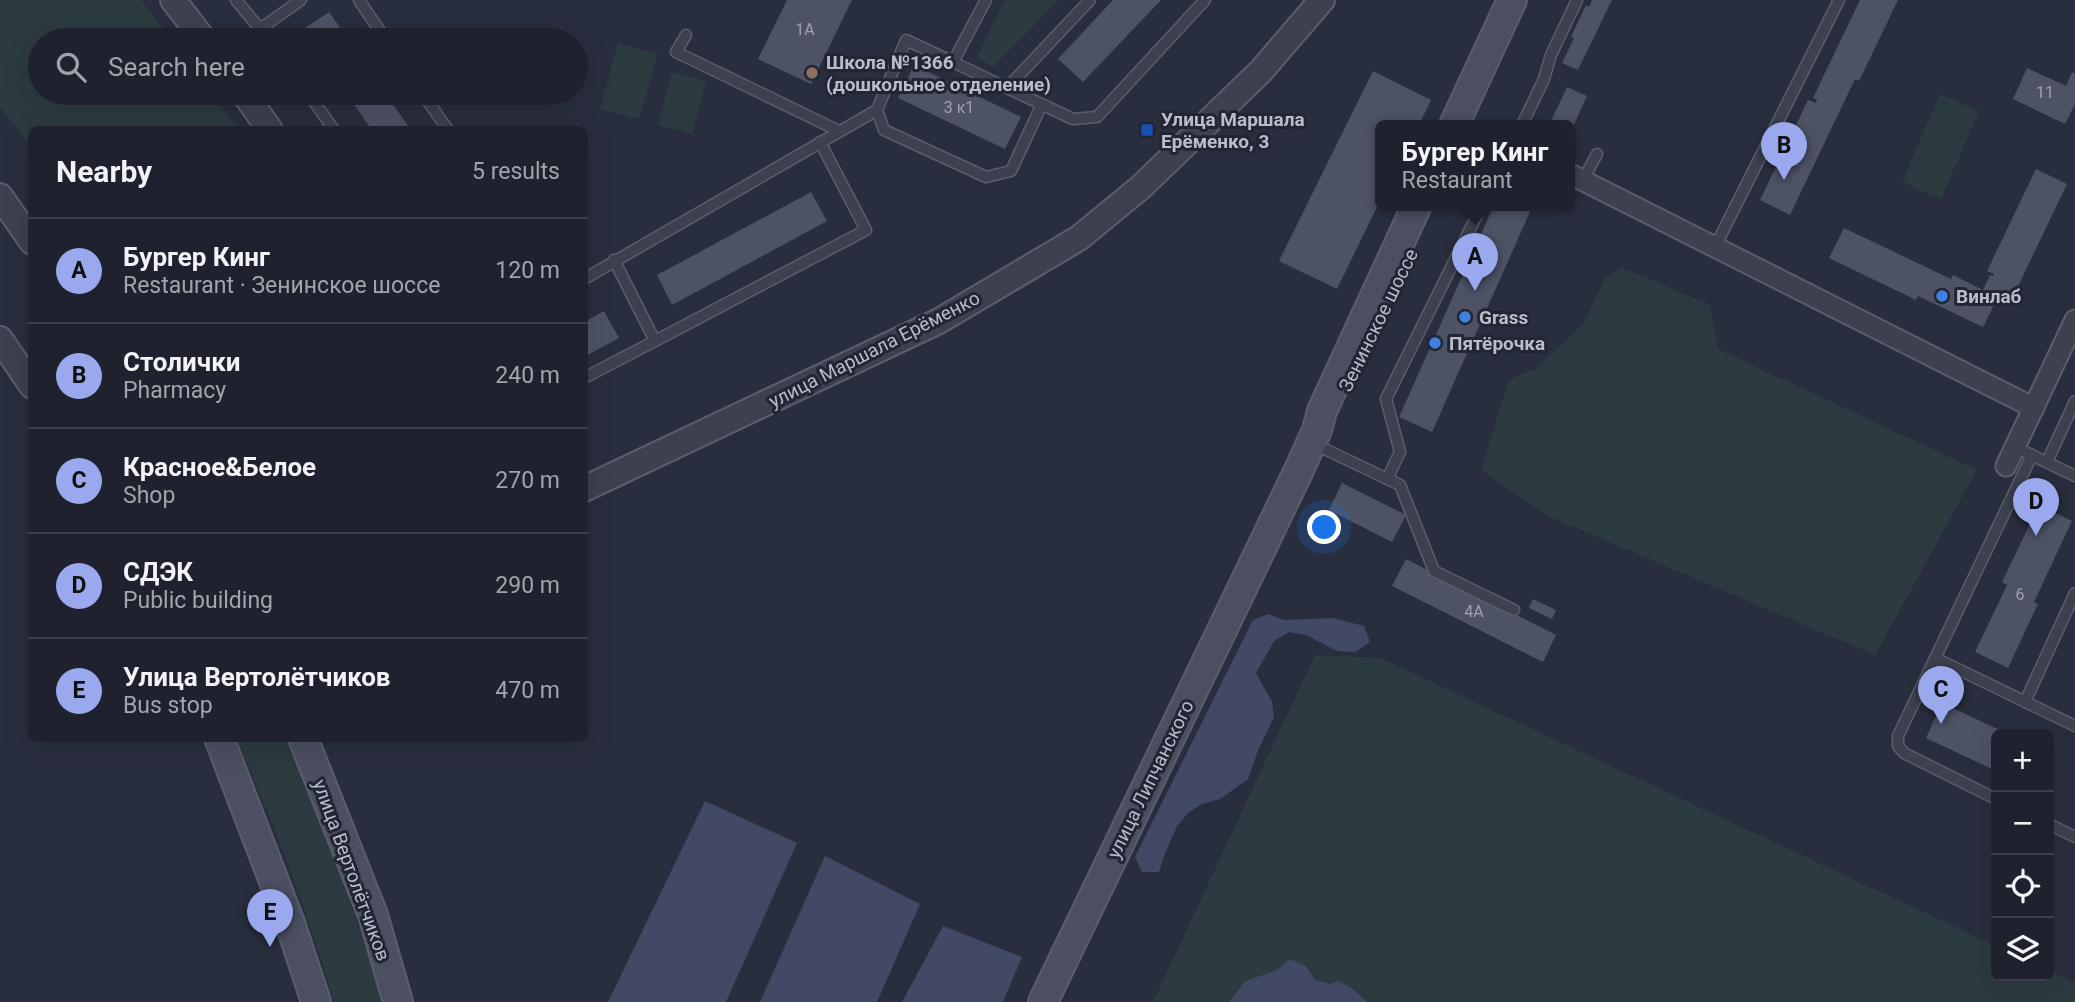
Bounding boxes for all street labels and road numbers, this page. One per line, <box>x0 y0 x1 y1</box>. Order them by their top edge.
street label: Зенинское шоссе <box>1334 245 1423 395</box>
street label: улица Маршала Ерёменко <box>765 286 984 413</box>
street label: улица Липчанского <box>1102 696 1199 862</box>
street label: улица Вертолётчиков <box>308 776 395 964</box>

